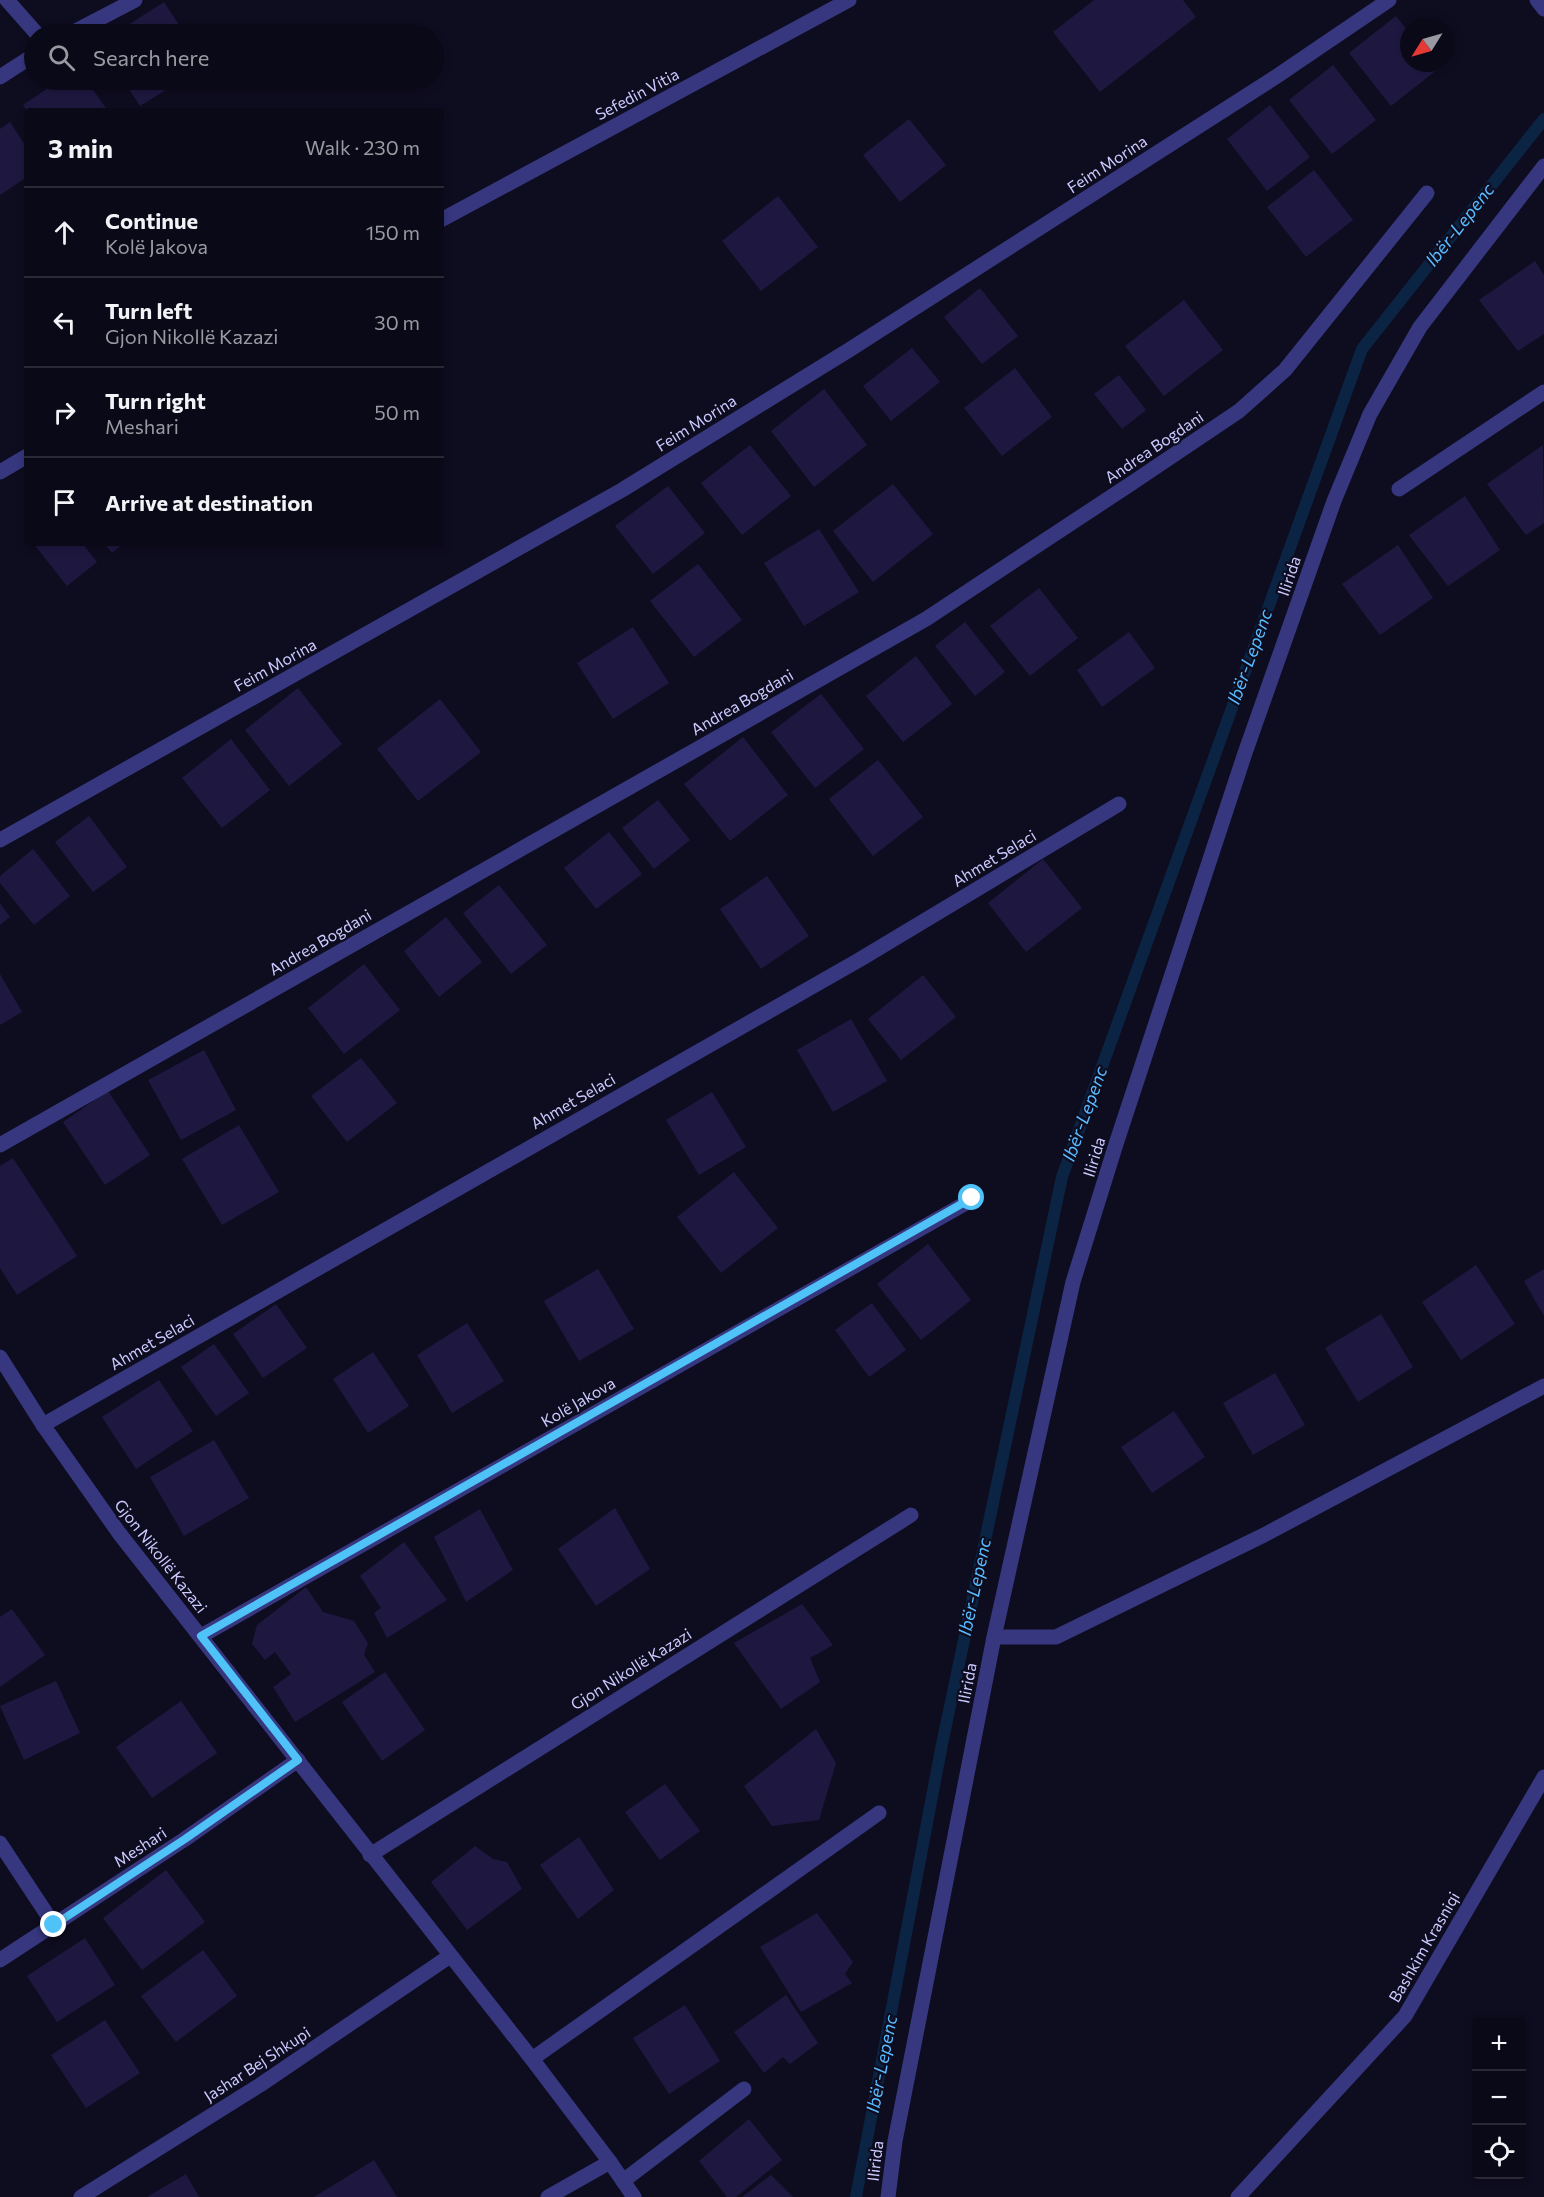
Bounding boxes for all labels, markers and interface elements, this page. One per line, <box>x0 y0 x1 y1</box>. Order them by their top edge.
north arrow <box>1400 18 1454 72</box>
search box <box>24 24 444 90</box>
icon: search <box>45 41 78 74</box>
text: Search here <box>93 44 209 71</box>
street label: Sefedin Vitia <box>592 64 682 123</box>
street label: Feim Morina <box>1063 131 1150 196</box>
text: 3 min <box>48 132 113 163</box>
text: Walk · 230 m <box>305 135 420 159</box>
water label: Ibër-Lepenc <box>1420 178 1498 270</box>
text: Continue <box>105 207 198 234</box>
icon: ahead <box>48 216 81 249</box>
text: 150 m <box>366 220 420 244</box>
text: Kolë Jakova <box>105 234 208 258</box>
text: Turn left <box>105 297 192 324</box>
icon: left <box>48 306 81 339</box>
text: 30 m <box>374 310 420 334</box>
text: Gjon Nikollë Kazazi <box>105 324 278 348</box>
text: Turn right <box>105 387 206 414</box>
street label: Feim Morina <box>652 390 739 455</box>
icon: right <box>48 396 81 429</box>
text: 50 m <box>374 400 420 424</box>
street label: Andrea Bogdani <box>1101 407 1207 487</box>
text: Meshari <box>105 414 179 438</box>
icon: arrive <box>48 486 81 519</box>
text: Arrive at destination <box>105 489 313 516</box>
street label: Ilirida <box>1273 553 1304 598</box>
water label: Ibër-Lepenc <box>1222 606 1276 707</box>
street label: Feim Morina <box>230 634 319 695</box>
street label: Andrea Bogdani <box>687 665 796 738</box>
street label: Ahmet Selaci <box>948 825 1039 890</box>
street label: Andrea Bogdani <box>265 905 374 978</box>
water label: Ibër-Lepenc <box>1057 1063 1111 1164</box>
street label: Ahmet Selaci <box>527 1069 618 1132</box>
street label: Ilirida <box>1078 1135 1109 1179</box>
route start <box>958 1184 984 1210</box>
street label: Ahmet Selaci <box>106 1310 197 1373</box>
street label: Kolë Jakova <box>537 1373 618 1430</box>
street label: Gjon Nikollë Kazazi <box>111 1495 212 1616</box>
water label: Ibër-Lepenc <box>953 1536 995 1638</box>
street label: Gjon Nikollë Kazazi <box>567 1624 695 1713</box>
street label: Ilirida <box>953 1661 980 1705</box>
street label: Meshari <box>110 1823 170 1871</box>
street label: Bashkim Krasniqi <box>1384 1888 1463 2005</box>
route end <box>40 1911 66 1937</box>
water label: Ibër-Lepenc <box>861 2013 901 2115</box>
map controls <box>1472 2017 1526 2179</box>
button: + <box>1472 2017 1526 2071</box>
street label: Jashar Bej Shkupi <box>200 2022 313 2105</box>
button: − <box>1472 2071 1526 2125</box>
button: locate <box>1472 2125 1526 2179</box>
street label: Ilirida <box>863 2140 886 2182</box>

